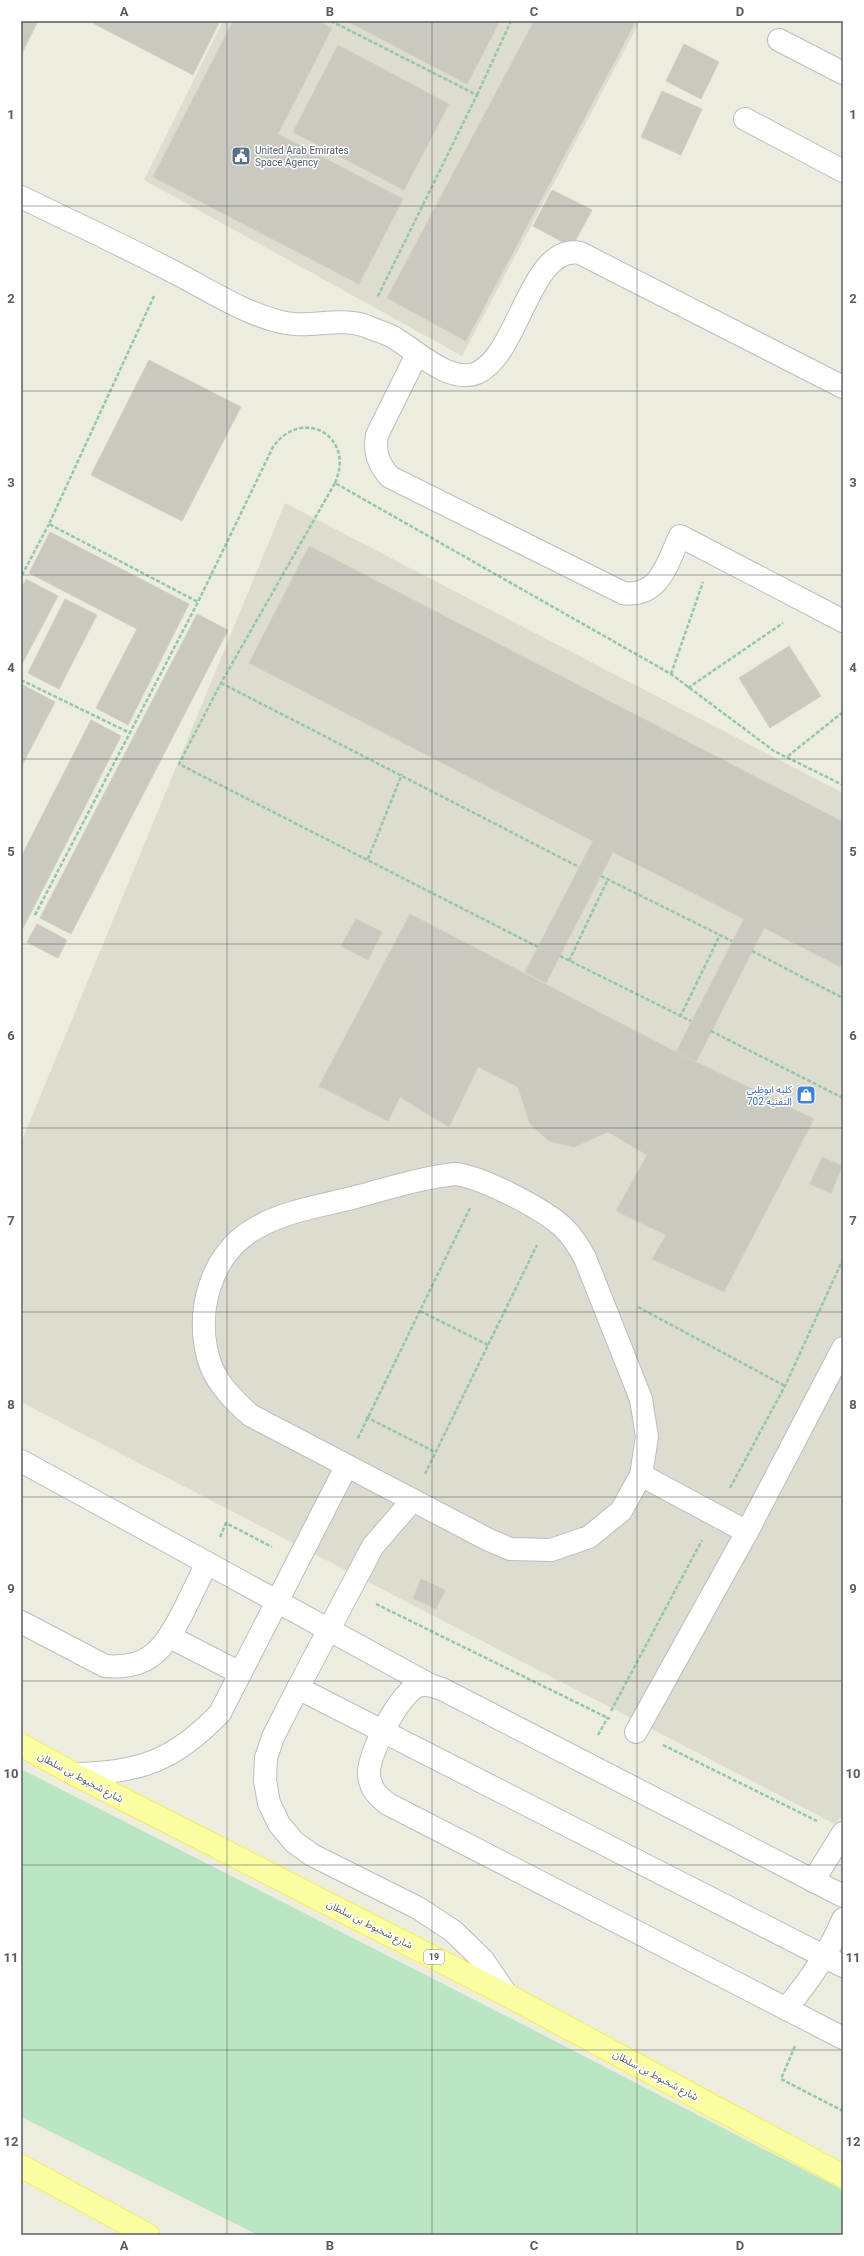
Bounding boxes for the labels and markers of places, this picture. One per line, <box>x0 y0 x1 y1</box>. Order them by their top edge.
public building icon: United Arab Emirates Space Agency <box>230 145 252 167</box>
place label: United Arab Emirates Space Agency <box>255 145 349 168</box>
place label: كليه ابوظبي التقنيه 702 <box>746 1084 793 1107</box>
shop icon: كليه ابوظبي التقنيه 702 <box>795 1084 817 1106</box>

